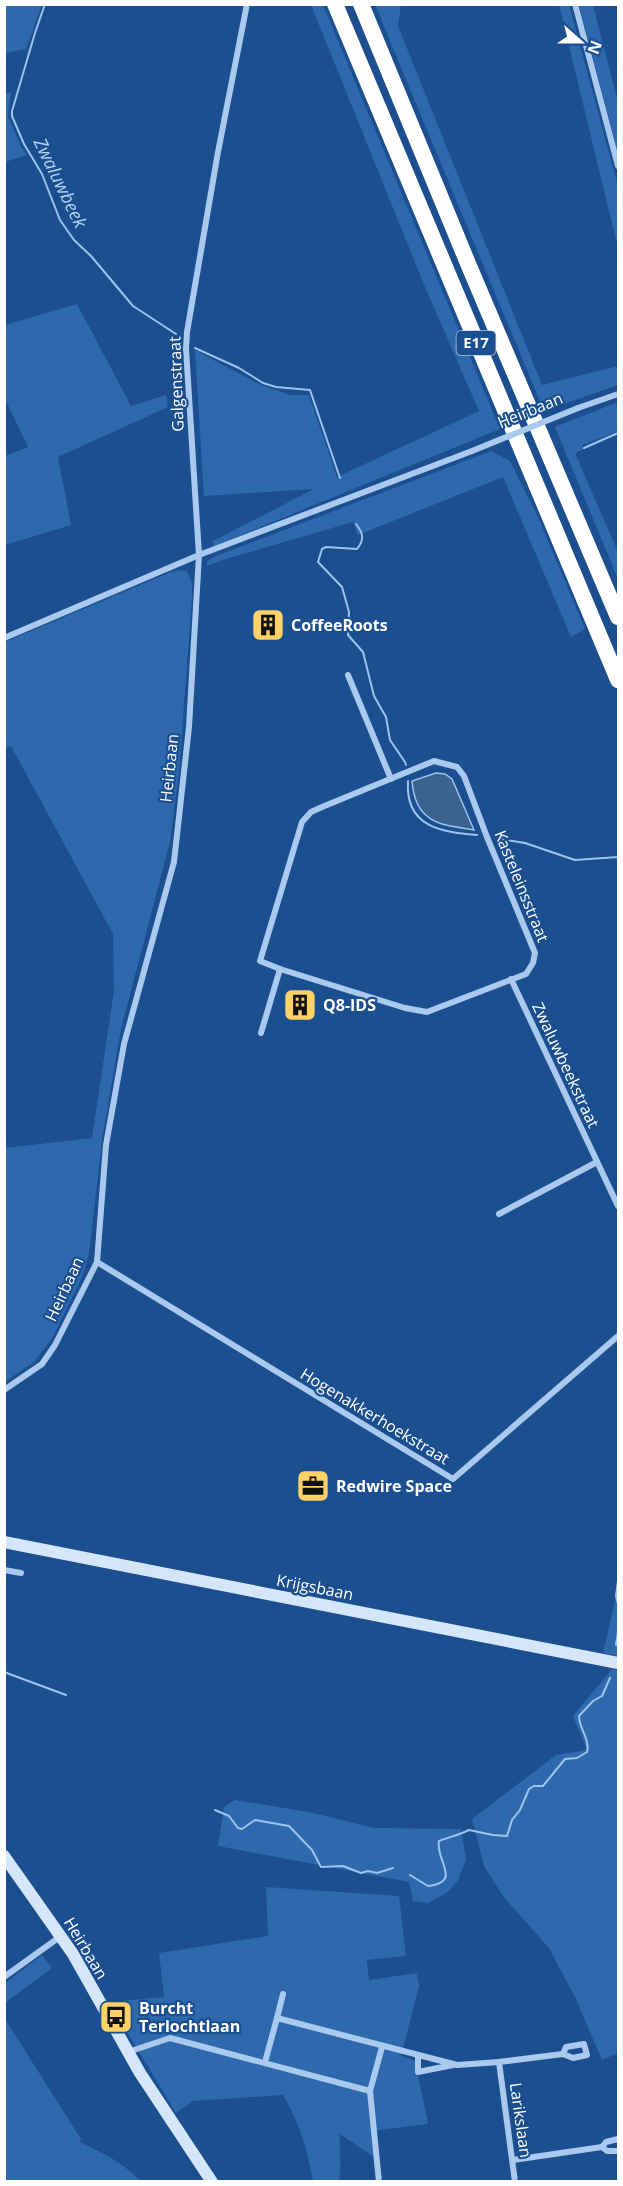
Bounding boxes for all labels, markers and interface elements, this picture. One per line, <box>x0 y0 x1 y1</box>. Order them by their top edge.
north arrow <box>551 12 611 72</box>
text: N <box>582 37 608 57</box>
water label: Zwaluwbeek <box>28 133 94 233</box>
road number: E17 <box>456 331 496 355</box>
street label: Galgenstraat <box>163 336 189 432</box>
street label: Heirbaan <box>494 387 566 433</box>
building icon: CoffeeRoots <box>250 607 286 643</box>
place label: CoffeeRoots <box>291 614 388 636</box>
street label: Heirbaan <box>154 733 184 803</box>
street label: Kasteleinsstraat <box>490 827 555 945</box>
building icon: Q8-IDS <box>282 987 318 1023</box>
place label: Q8-IDS <box>323 994 376 1016</box>
street label: Zwaluwbeekstraat <box>527 999 605 1132</box>
street label: Heirbaan <box>40 1253 88 1325</box>
street label: Hogenakkerhoekstraat <box>296 1363 454 1469</box>
office icon: Redwire Space <box>295 1468 331 1504</box>
place label: Redwire Space <box>336 1475 452 1497</box>
street label: Krijgsbaan <box>275 1569 355 1605</box>
street label: Heirbaan <box>59 1913 113 1983</box>
place label: Burcht Terlochtlaan <box>139 1997 240 2037</box>
bus stop icon: Burcht Terlochtlaan <box>98 1999 134 2035</box>
street label: Larikslaan <box>505 2081 537 2159</box>

